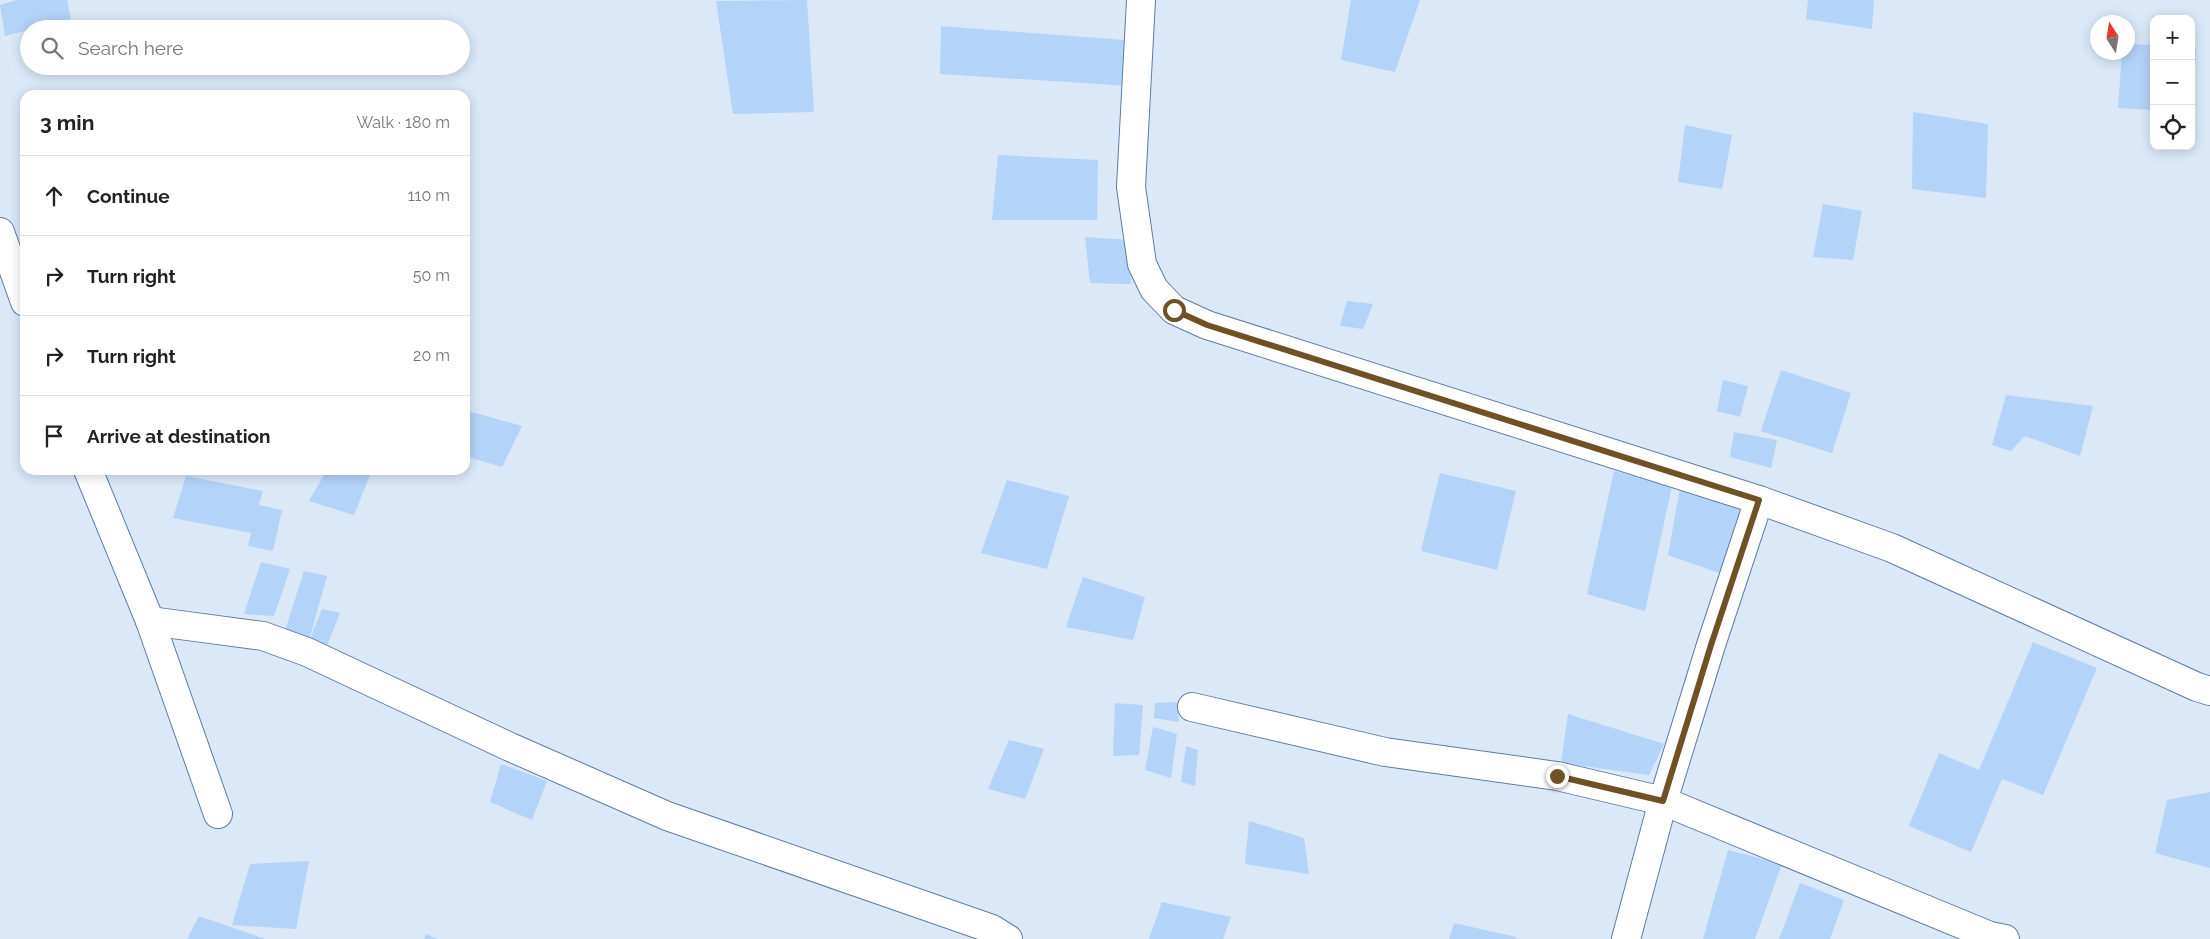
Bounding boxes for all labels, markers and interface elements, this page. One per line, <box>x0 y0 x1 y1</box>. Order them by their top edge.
north arrow <box>2090 15 2135 60</box>
map controls <box>2150 15 2195 150</box>
button: + <box>2150 15 2195 60</box>
search box <box>20 20 470 75</box>
icon: search <box>38 34 66 62</box>
text: Search here <box>78 37 184 59</box>
button: − <box>2150 60 2195 105</box>
button: locate <box>2150 105 2195 150</box>
text: 3 min <box>40 110 94 135</box>
text: Walk · 180 m <box>356 113 450 132</box>
icon: ahead <box>40 182 68 210</box>
text: Continue <box>87 185 170 207</box>
text: 110 m <box>408 186 450 205</box>
icon: right <box>40 262 68 290</box>
text: Turn right <box>87 265 176 287</box>
text: 50 m <box>413 266 450 285</box>
route start <box>1163 299 1186 322</box>
icon: right <box>40 342 68 370</box>
text: Turn right <box>87 345 176 367</box>
text: 20 m <box>413 346 450 365</box>
icon: arrive <box>40 422 68 450</box>
text: Arrive at destination <box>87 425 271 447</box>
route end <box>1546 765 1569 788</box>

